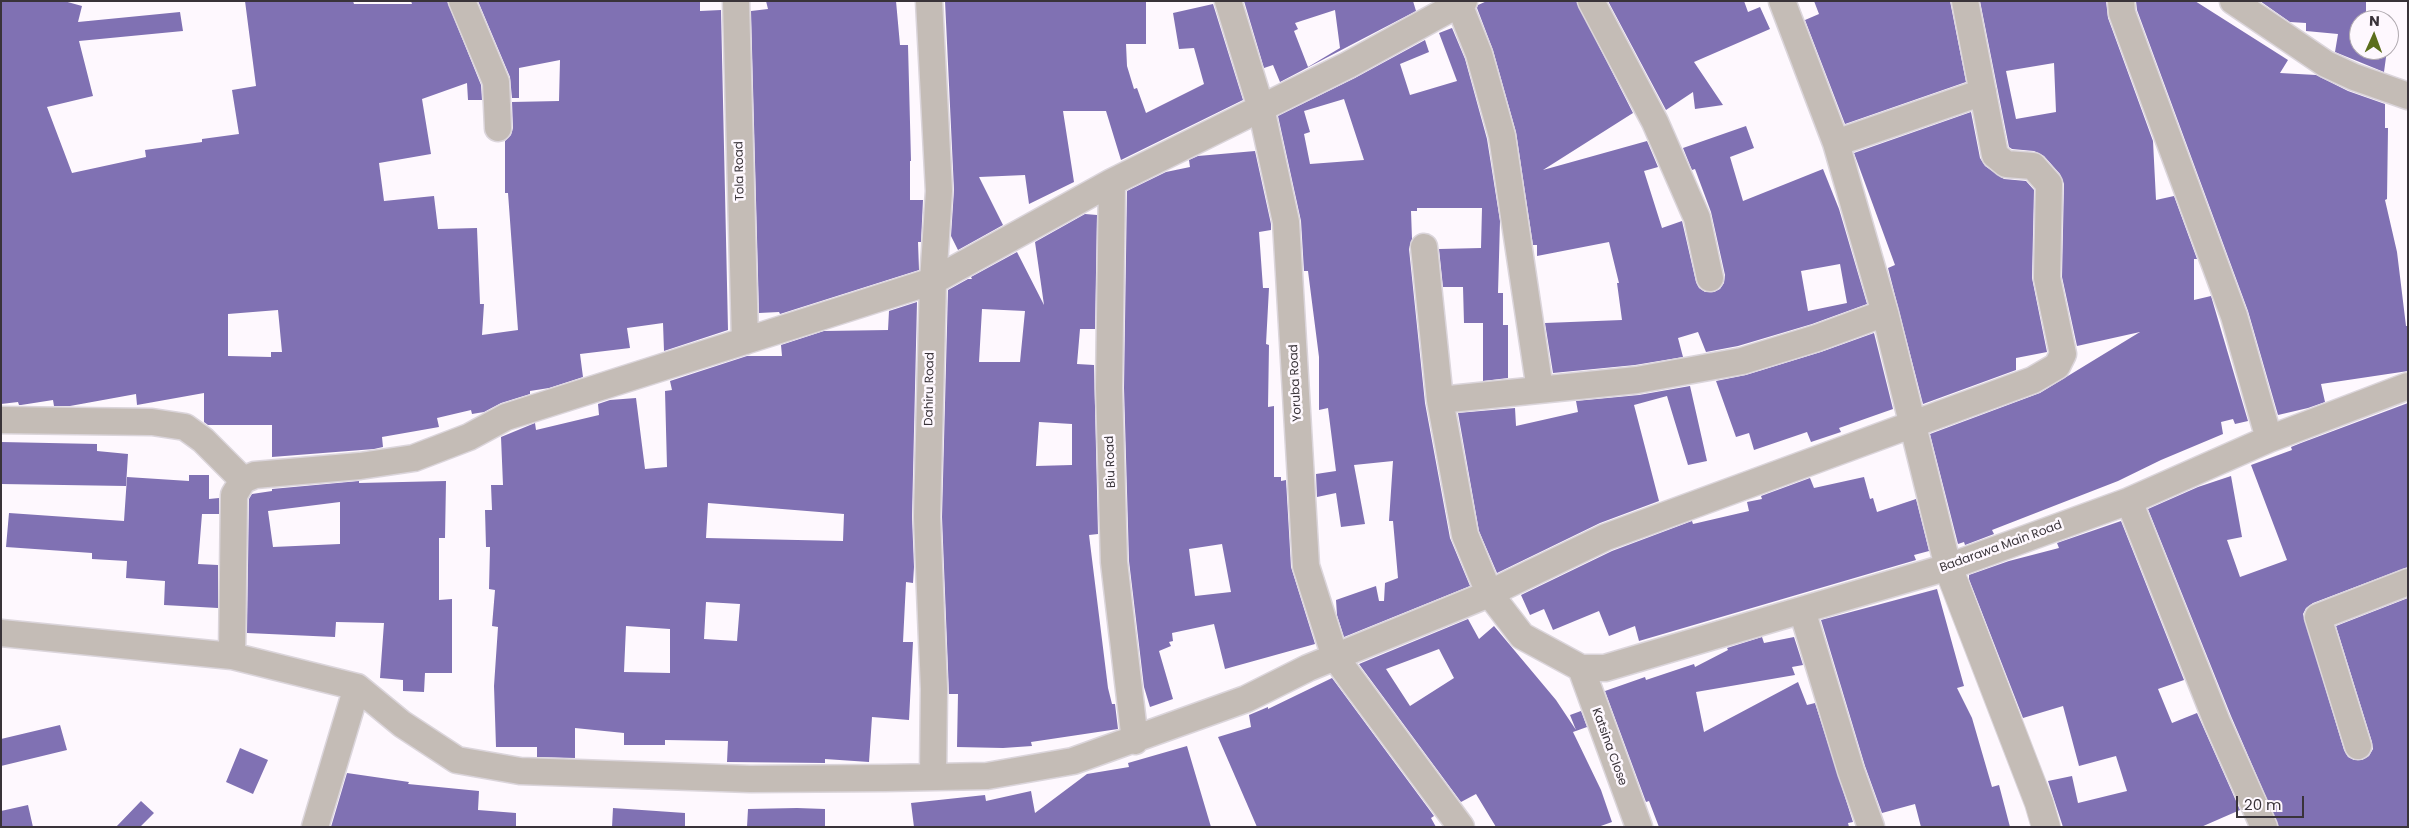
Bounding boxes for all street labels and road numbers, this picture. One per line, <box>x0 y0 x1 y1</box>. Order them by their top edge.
street label: Tola Road <box>732 141 748 201</box>
street label: Yoruba Road <box>1287 344 1305 422</box>
street label: Dahiru Road <box>922 352 938 426</box>
street label: Biu Road <box>1103 436 1119 488</box>
street label: Badarawa Main Road <box>1938 518 2064 576</box>
street label: Katsina Close <box>1588 706 1630 788</box>

